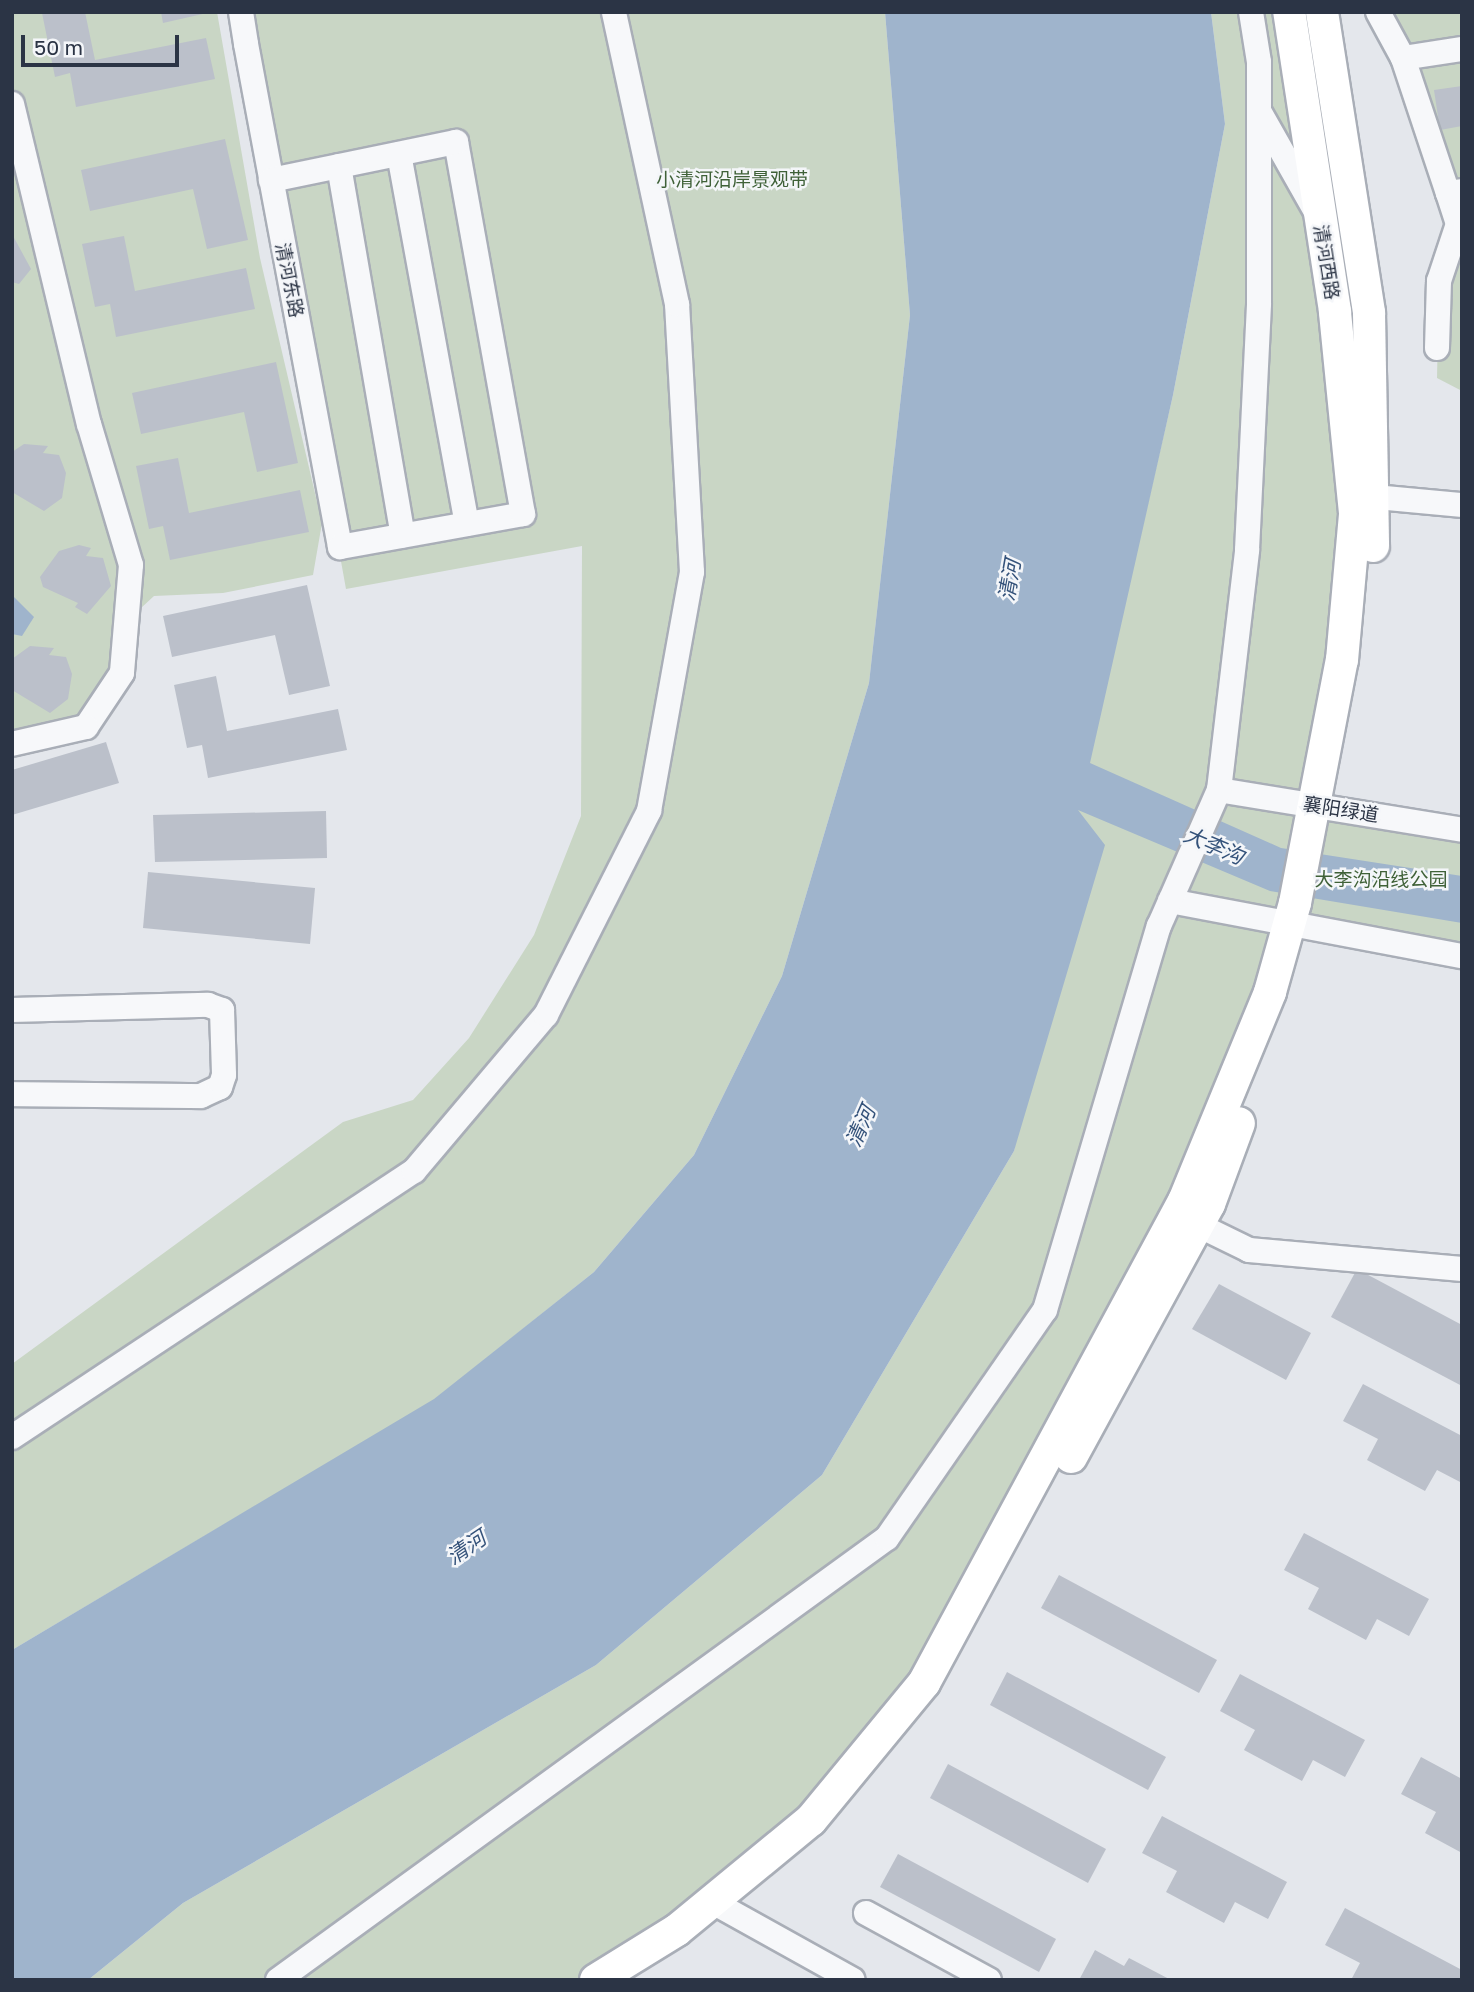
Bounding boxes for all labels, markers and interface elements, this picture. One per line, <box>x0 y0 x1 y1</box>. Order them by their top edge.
scale bar <box>24 21 182 65</box>
text: 50 m <box>34 34 83 60</box>
park label: 小清河沿岸景观带 <box>656 168 808 190</box>
street label: 清河西路 <box>1310 223 1344 301</box>
street label: 清河东路 <box>272 241 308 319</box>
water label: 清河 <box>993 557 1025 603</box>
street label: 襄阳绿道 <box>1302 792 1380 826</box>
water label: 大李沟 <box>1180 821 1248 869</box>
park label: 大李沟沿线公园 <box>1315 868 1447 890</box>
water label: 清河 <box>840 1102 880 1150</box>
water label: 清河 <box>442 1525 490 1569</box>

